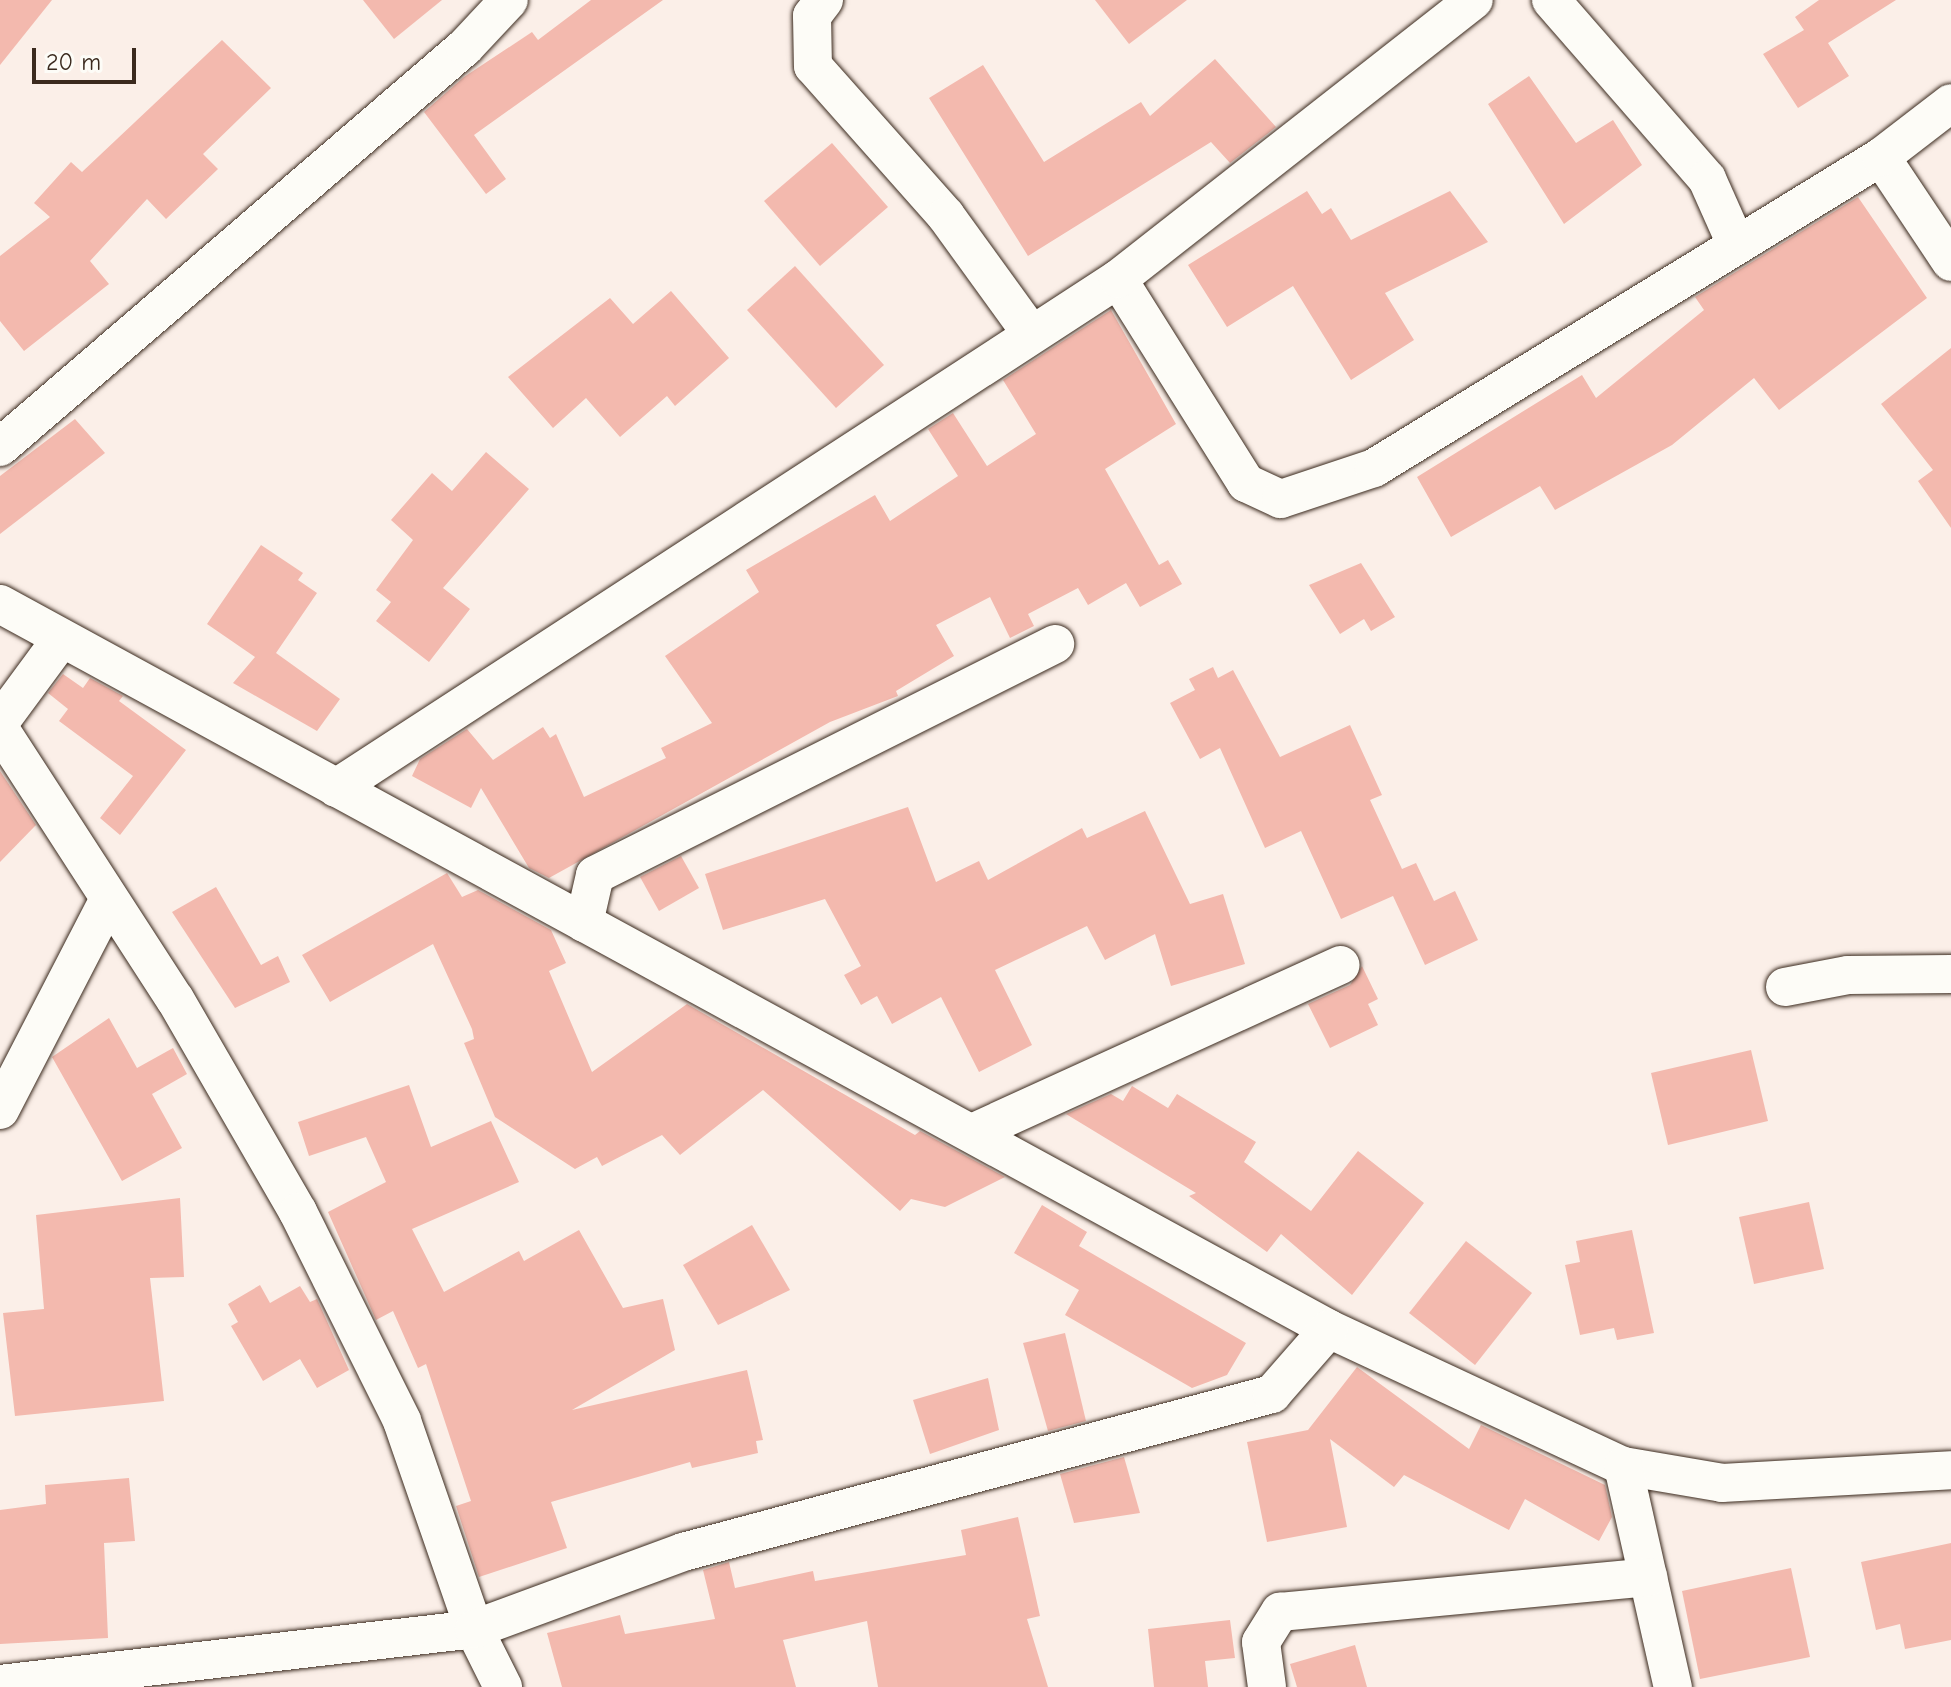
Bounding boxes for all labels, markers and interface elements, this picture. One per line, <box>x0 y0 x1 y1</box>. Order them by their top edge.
scale bar <box>36 32 140 82</box>
text: 20 m <box>46 48 101 76</box>

